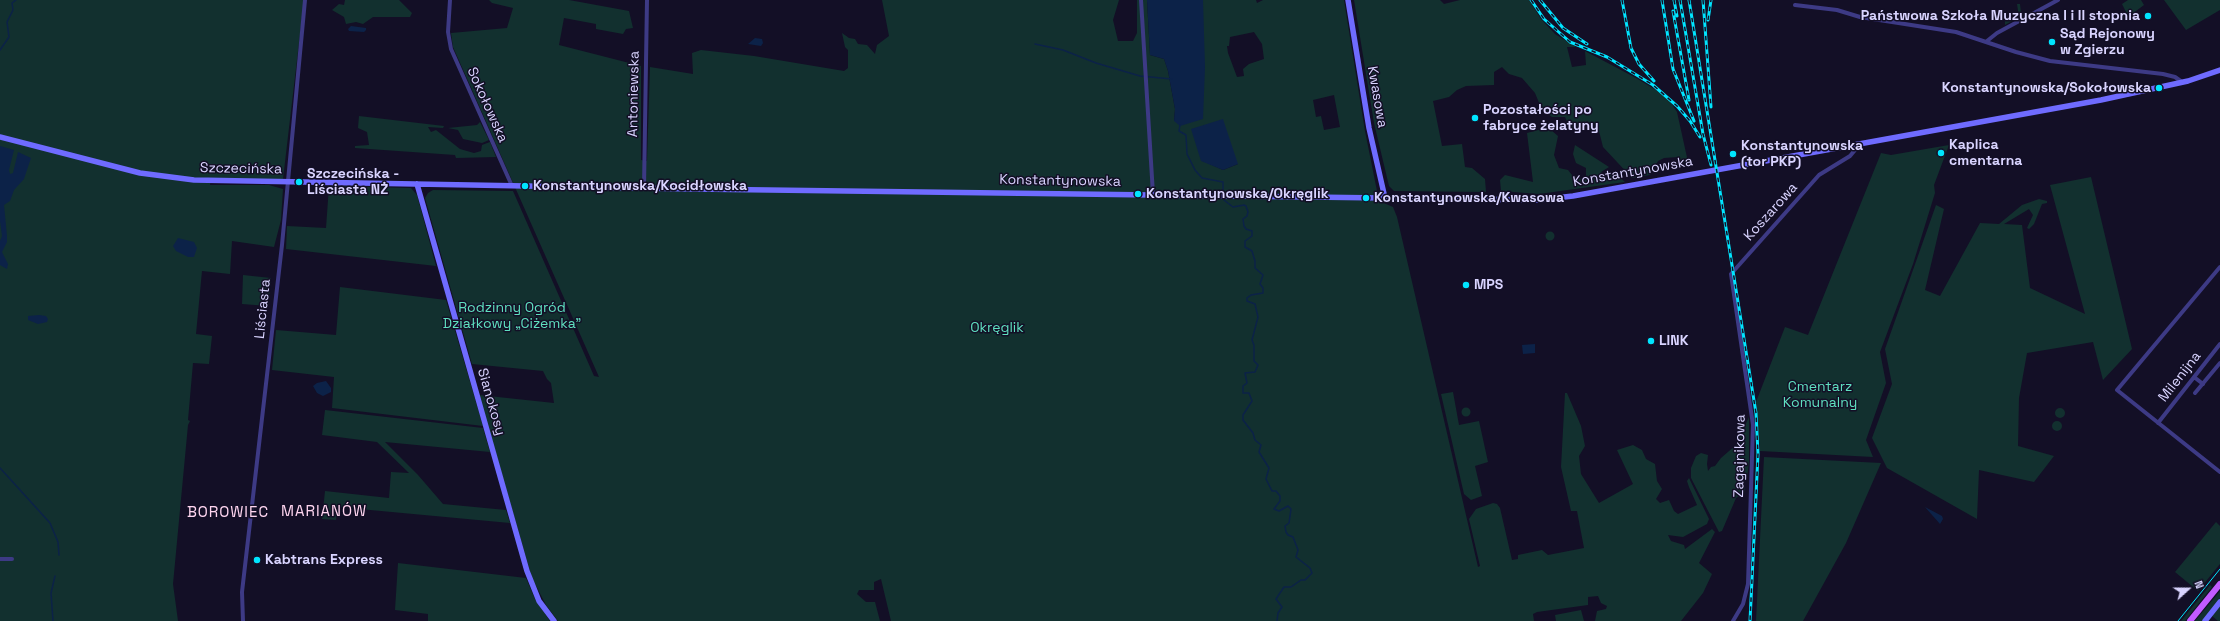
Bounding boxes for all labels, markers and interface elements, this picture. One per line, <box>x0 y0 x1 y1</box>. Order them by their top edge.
place label: Państwowa Szkoła Muzyczna I i II stopnia <box>1861 8 2140 24</box>
marker: Państwowa Szkoła Muzyczna I i II stopnia <box>2143 11 2153 21</box>
place label: Sąd Rejonowy w Zgierzu <box>2060 26 2155 58</box>
marker: Sąd Rejonowy w Zgierzu <box>2047 37 2057 47</box>
street label: Antoniewska <box>625 51 643 137</box>
street label: Sokołowska <box>463 65 511 145</box>
street label: Kwasowa <box>1363 65 1391 129</box>
place label: Konstantynowska/Sokołowska <box>1942 80 2151 96</box>
marker: Konstantynowska/Sokołowska <box>2154 83 2164 93</box>
place label: Pozostałości po fabryce żelatyny <box>1483 102 1599 134</box>
marker: Pozostałości po fabryce żelatyny <box>1470 113 1480 123</box>
place label: Kaplica cmentarna <box>1949 137 2022 170</box>
place label: Konstantynowska (tor PKP) <box>1741 138 1863 170</box>
marker: Kaplica cmentarna <box>1936 148 1946 158</box>
marker: Konstantynowska (tor PKP) <box>1728 149 1738 159</box>
street label: Konstantynowska <box>1572 153 1694 191</box>
street label: Szczecińska <box>200 160 282 178</box>
place label: Szczecińska - Liściasta NŻ <box>307 166 399 198</box>
street label: Konstantynowska <box>999 172 1121 190</box>
marker: Szczecińska - Liściasta NŻ <box>294 177 304 187</box>
place label: Konstantynowska/Kocidłowska <box>533 178 747 194</box>
street label: Koszarowa <box>1741 180 1801 244</box>
marker: Konstantynowska/Kocidłowska <box>520 181 530 191</box>
place label: Konstantynowska/Okręglik <box>1146 186 1329 202</box>
marker: Konstantynowska/Okręglik <box>1133 189 1143 199</box>
place label: Konstantynowska/Kwasowa <box>1374 190 1564 206</box>
marker: Konstantynowska/Kwasowa <box>1361 193 1371 203</box>
place label: MPS <box>1474 277 1503 293</box>
street label: Liściasta <box>252 278 274 340</box>
marker: MPS <box>1461 280 1471 290</box>
park label: Rodzinny Ogród Działkowy „Ciżemka” <box>443 300 581 332</box>
park label: Okręglik <box>970 320 1024 336</box>
place label: LINK <box>1659 333 1688 349</box>
marker: LINK <box>1646 336 1656 346</box>
street label: Milenijna <box>2155 348 2205 406</box>
street label: Sianokosy <box>473 366 509 438</box>
park label: Cmentarz Komunalny <box>1783 379 1857 412</box>
street label: Zagajnikowa <box>1731 414 1749 498</box>
district label: MARIANÓW <box>281 503 367 521</box>
district label: BOROWIEC <box>187 504 269 522</box>
place label: Kabtrans Express <box>265 552 383 568</box>
marker: Kabtrans Express <box>252 555 262 565</box>
north arrow <box>2168 569 2208 609</box>
text: N <box>2191 579 2207 591</box>

